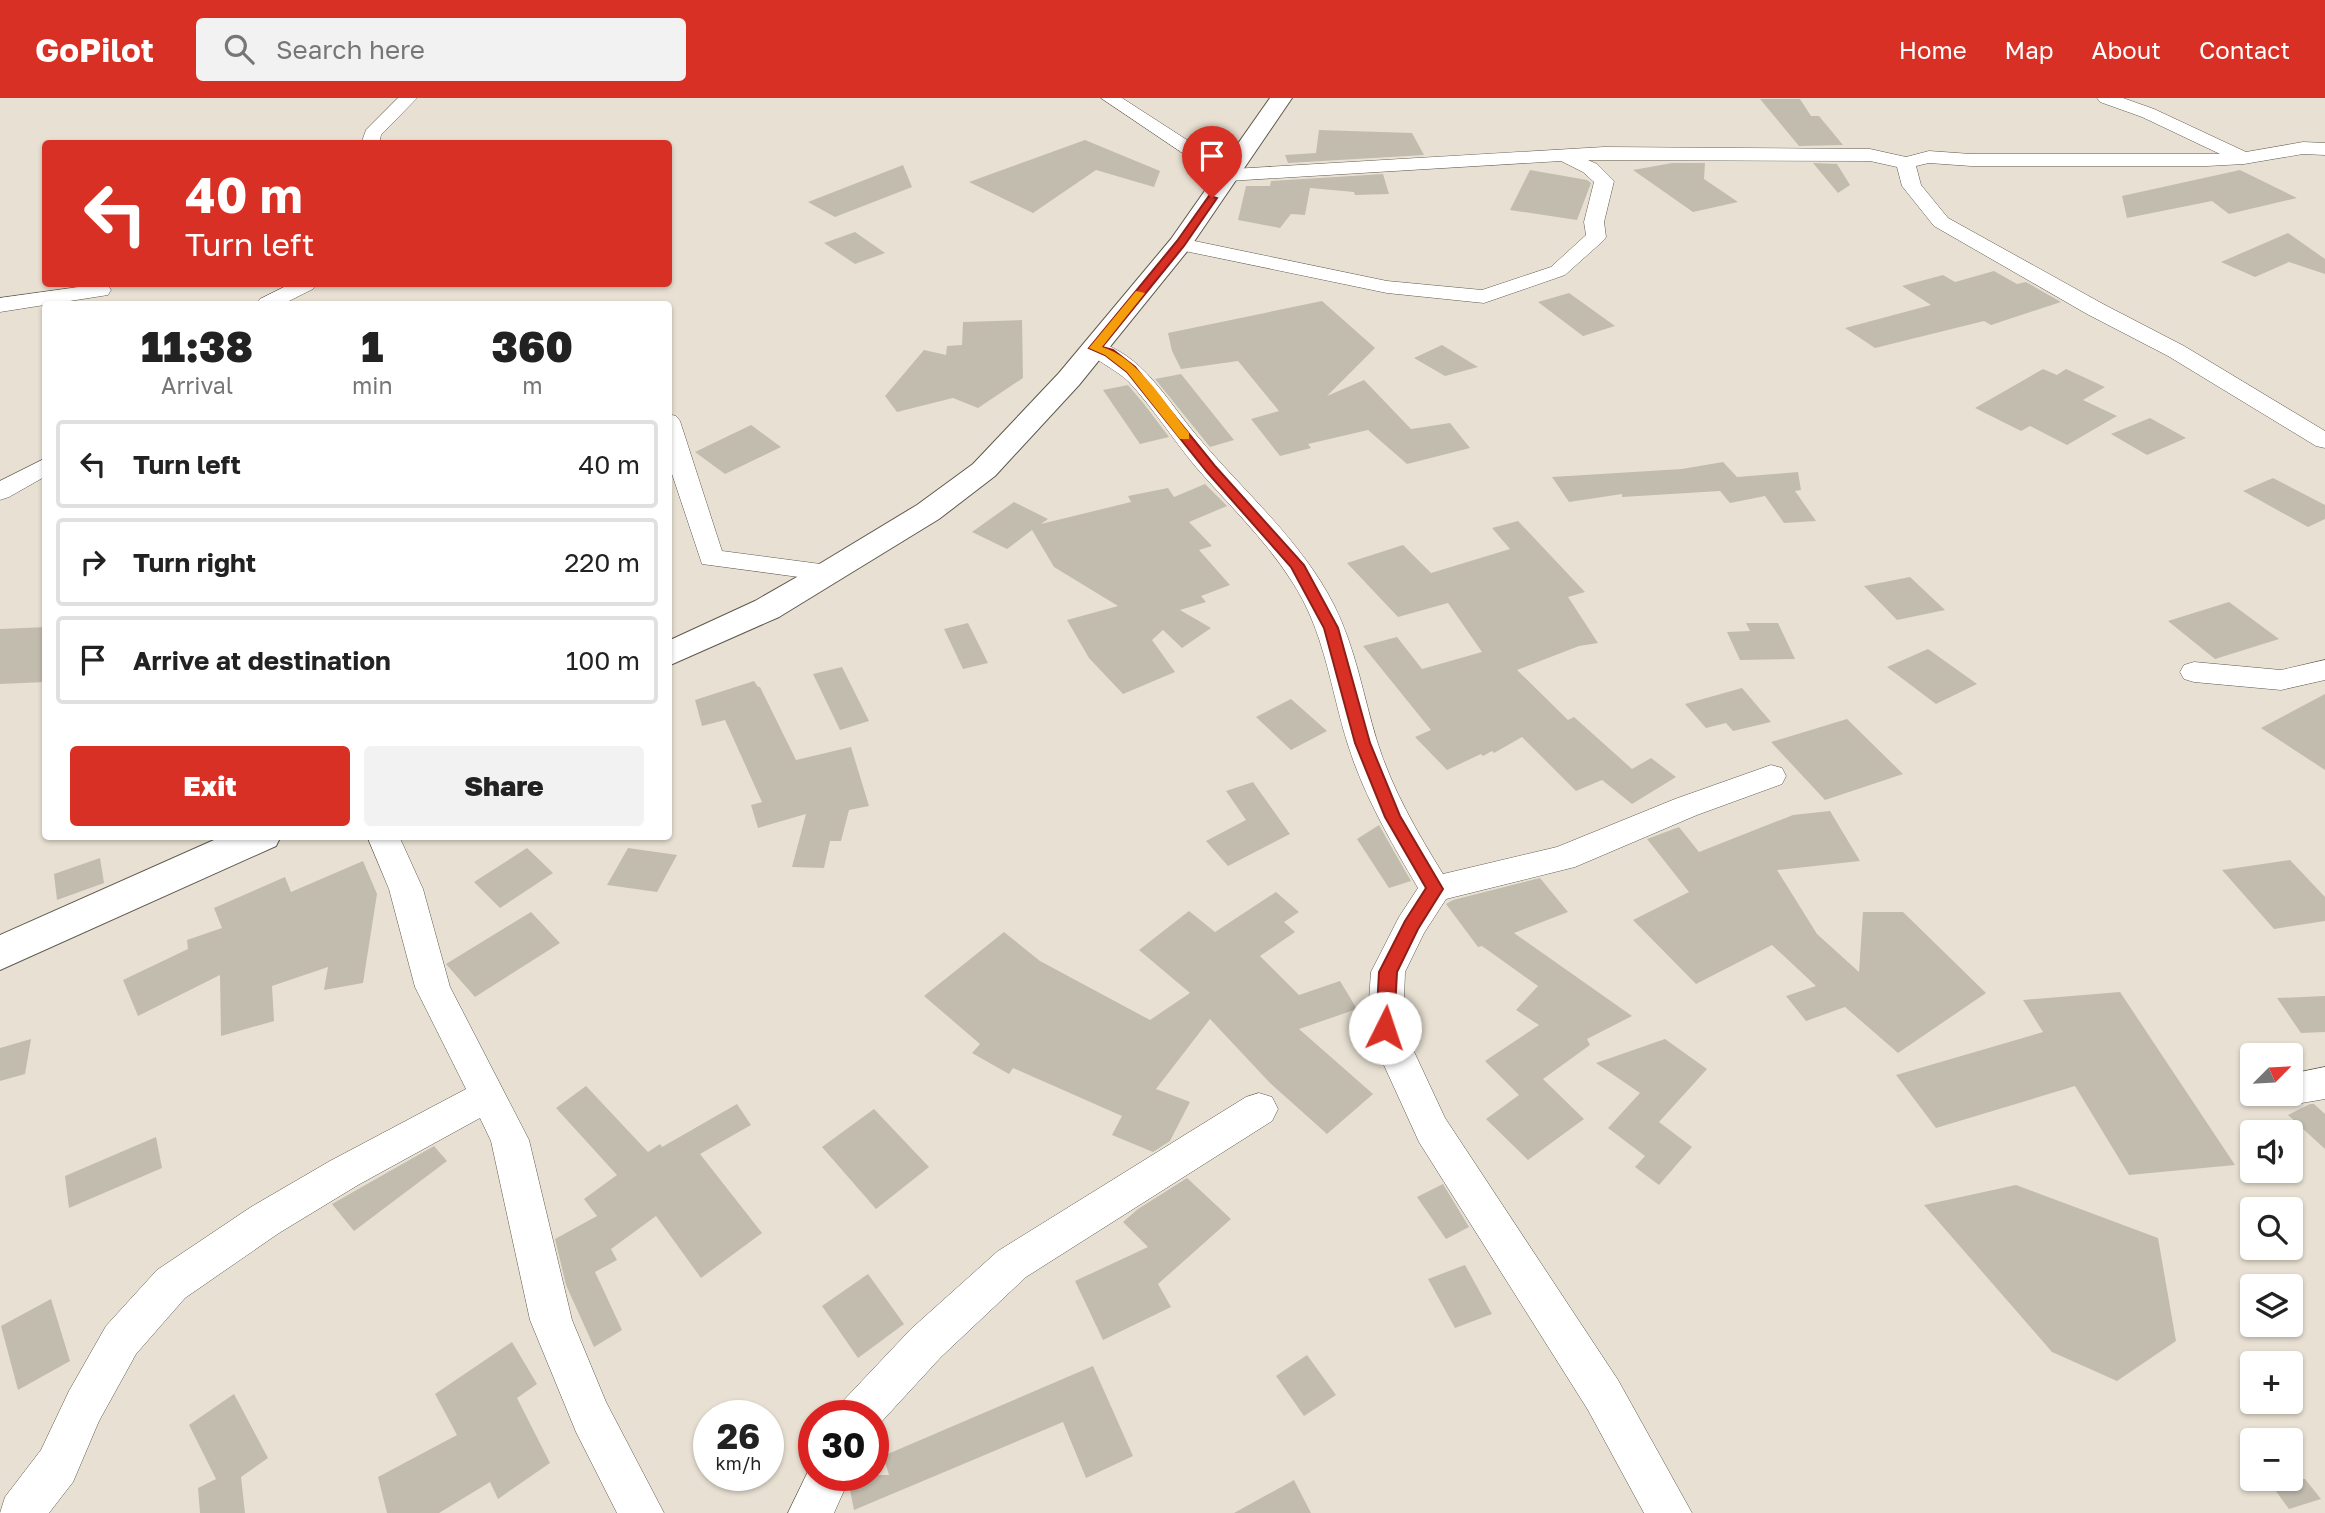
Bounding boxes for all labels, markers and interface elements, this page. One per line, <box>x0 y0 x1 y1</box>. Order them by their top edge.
search box <box>196 18 686 81</box>
text: GoPilot <box>35 30 154 69</box>
icon: search <box>220 30 258 68</box>
text: Search here <box>276 34 425 65</box>
text: Home <box>1899 35 1967 64</box>
text: Map <box>2005 35 2054 64</box>
text: About <box>2092 35 2161 64</box>
text: Contact <box>2199 35 2290 64</box>
pin <box>1182 126 1242 198</box>
icon: arrive <box>1193 137 1231 175</box>
text: 40 m <box>185 165 303 224</box>
icon: left <box>70 168 161 259</box>
text: Turn left <box>185 225 314 263</box>
text: 11:38 <box>141 321 253 371</box>
text: 1 <box>361 321 383 371</box>
text: 360 <box>492 321 573 371</box>
text: Arrival <box>161 371 233 399</box>
text: min <box>352 371 393 399</box>
text: m <box>522 371 543 399</box>
icon: left <box>74 445 112 483</box>
text: Turn left <box>133 449 241 480</box>
text: 40 m <box>579 449 640 480</box>
icon: right <box>74 543 112 581</box>
text: Turn right <box>133 547 256 578</box>
text: 220 m <box>564 547 640 578</box>
icon: arrive <box>74 641 112 679</box>
text: Arrive at destination <box>133 645 391 676</box>
text: 100 m <box>566 645 640 676</box>
button: Exit <box>70 746 350 826</box>
button: Share <box>364 746 644 826</box>
position arrow <box>1348 991 1422 1065</box>
north arrow <box>2240 1043 2303 1106</box>
map controls <box>2240 1043 2303 1491</box>
button: sound <box>2240 1120 2303 1183</box>
button: search <box>2240 1197 2303 1260</box>
button: layers <box>2240 1274 2303 1337</box>
button: + <box>2240 1351 2303 1414</box>
speed limit sign: 30 <box>798 1400 889 1491</box>
text: 26 <box>717 1415 760 1457</box>
button: − <box>2240 1428 2303 1491</box>
text: km/h <box>716 1452 761 1474</box>

